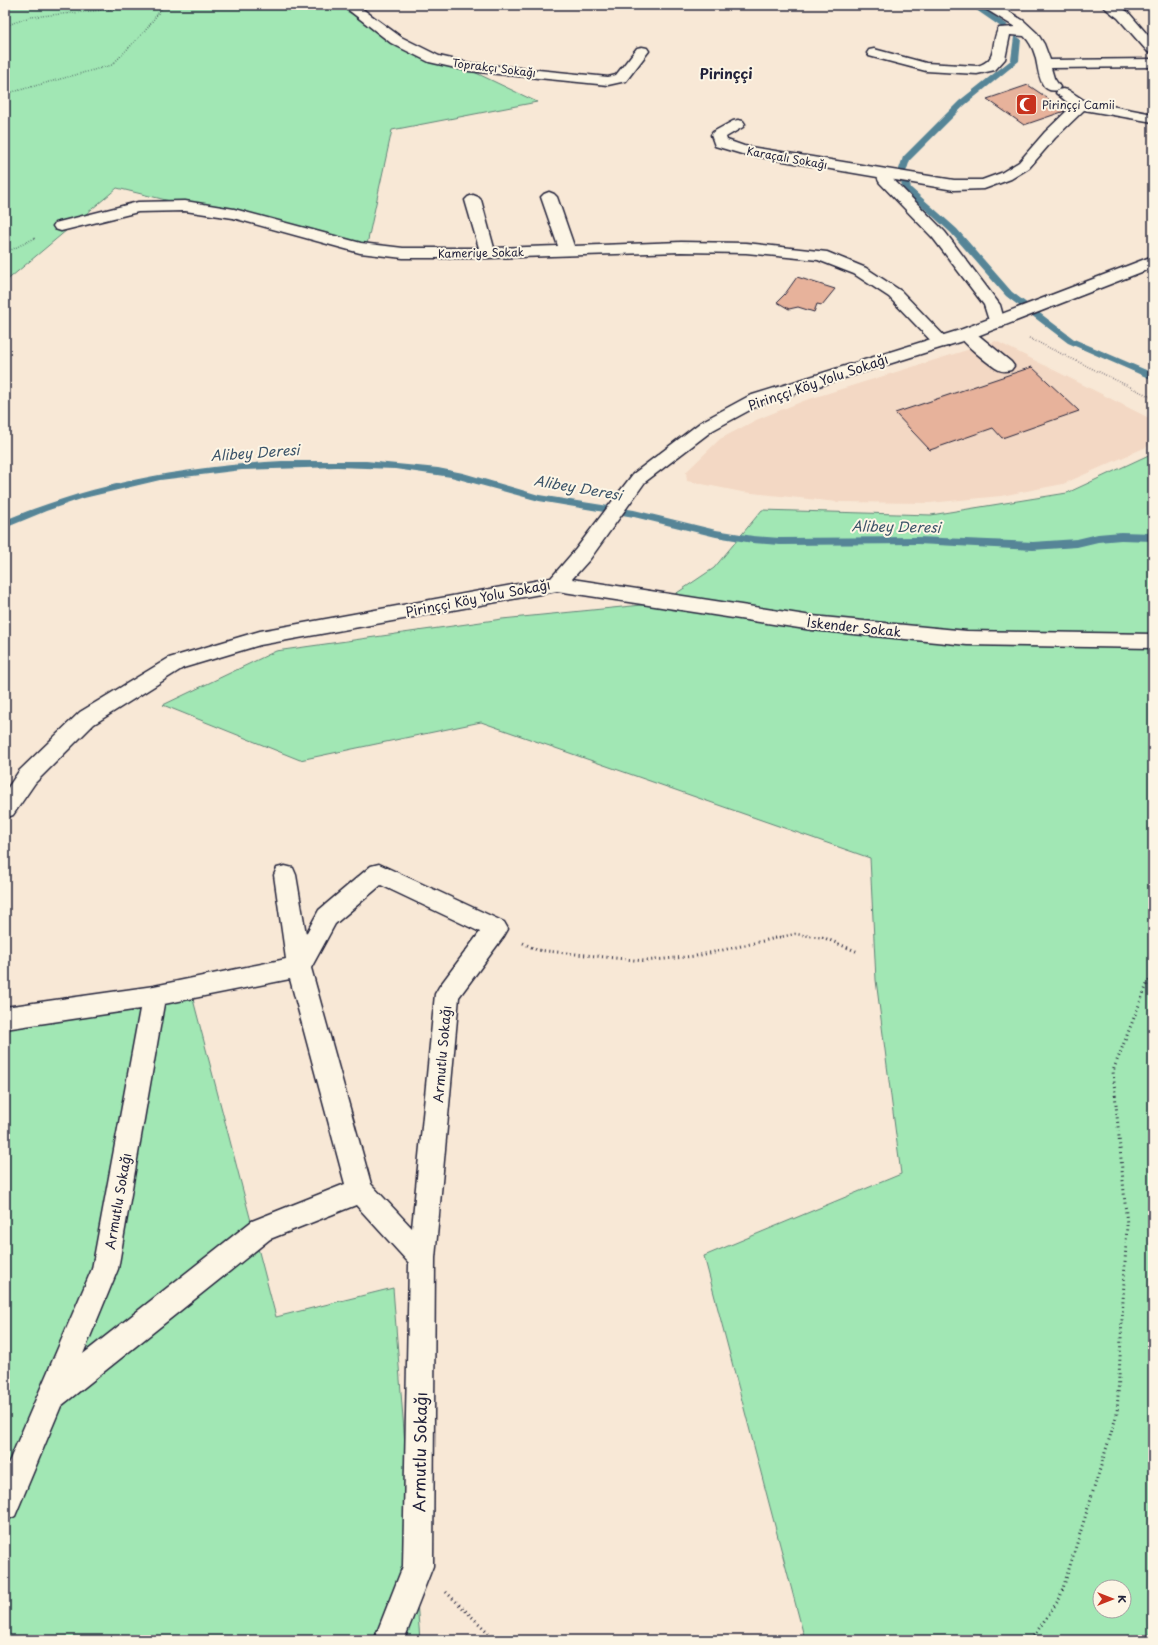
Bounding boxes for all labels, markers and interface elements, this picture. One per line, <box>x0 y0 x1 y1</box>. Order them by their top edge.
street label: Toprakçı Sokağı <box>451 54 537 81</box>
district label: Pirinççi <box>699 63 753 84</box>
mosque icon: Pirinççi Camii <box>1013 92 1039 118</box>
place label: Pirinççi Camii <box>1042 96 1115 113</box>
street label: Karaçalı Sokağı <box>745 142 829 173</box>
street label: Kameriye Sokak <box>438 243 525 262</box>
street label: Pirinççi Köy Yolu Sokağı <box>745 349 890 414</box>
water label: Alibey Deresi <box>210 439 302 466</box>
water label: Alibey Deresi <box>532 469 626 506</box>
water label: Alibey Deresi <box>851 515 943 538</box>
street label: Pirinççi Köy Yolu Sokağı <box>404 574 552 621</box>
street label: İskender Sokak <box>806 612 903 641</box>
street label: Armutlu Sokağı <box>428 1005 455 1103</box>
street label: Armutlu Sokağı <box>100 1151 135 1251</box>
street label: Armutlu Sokağı <box>406 1392 432 1512</box>
north arrow <box>1092 1579 1132 1619</box>
text: K <box>1114 1595 1131 1603</box>

